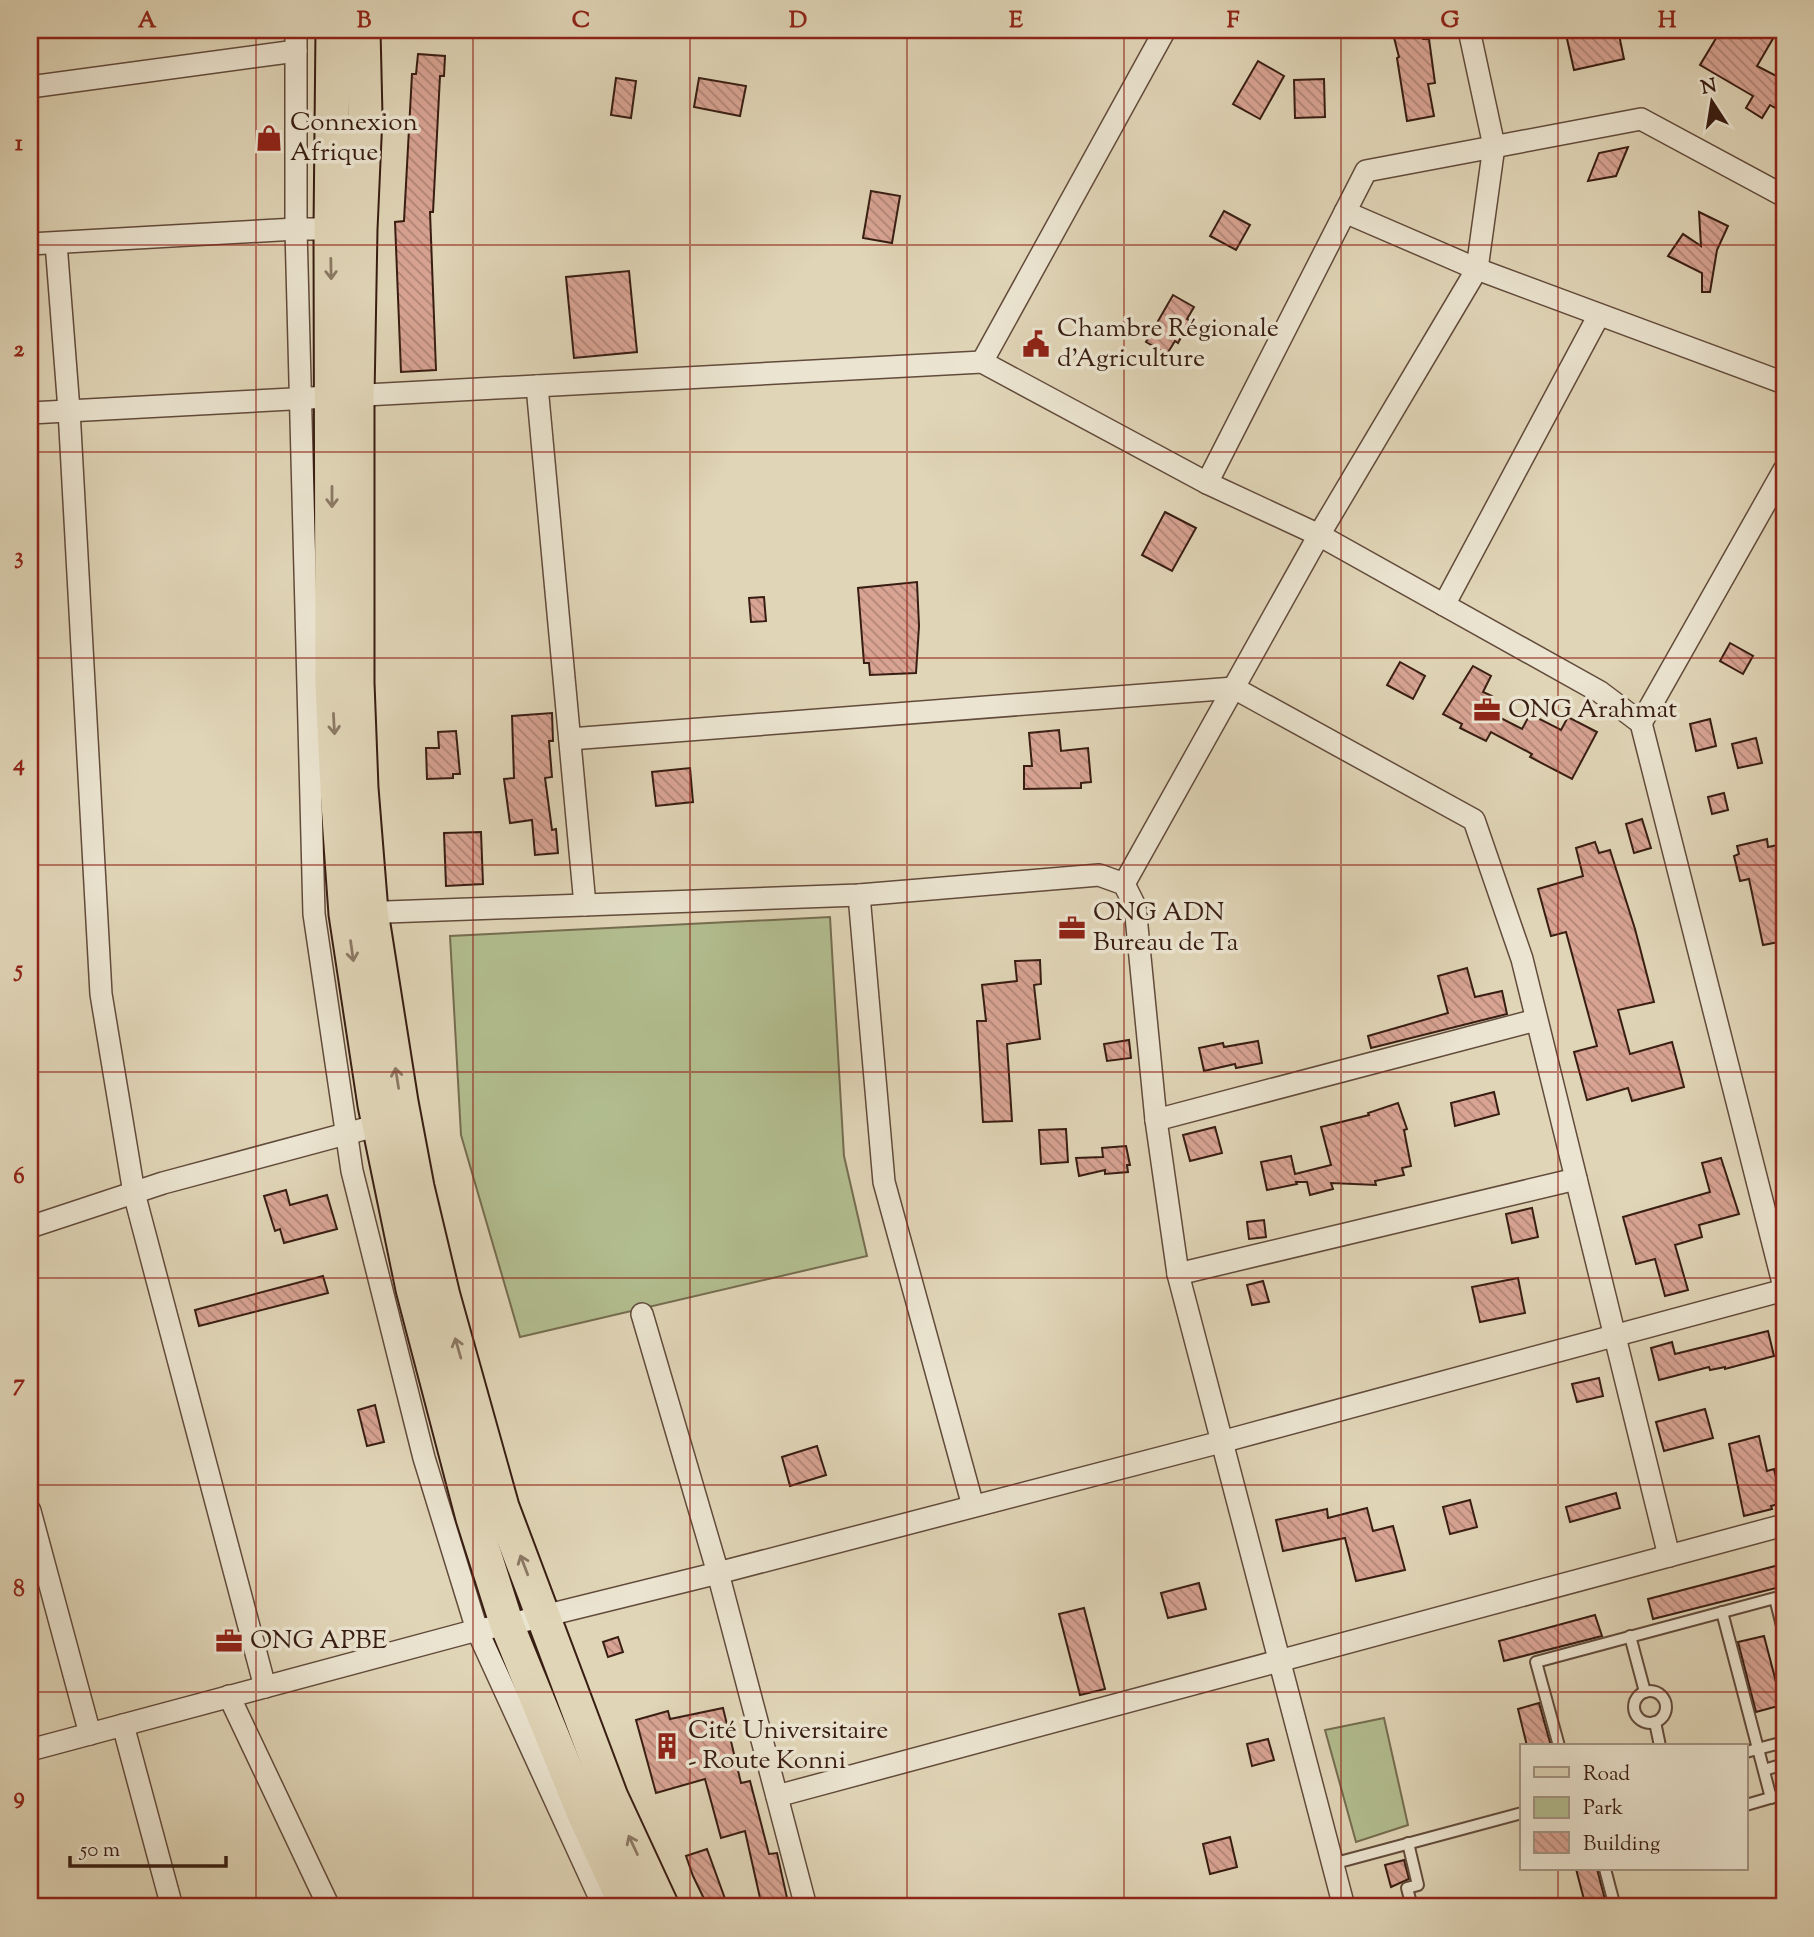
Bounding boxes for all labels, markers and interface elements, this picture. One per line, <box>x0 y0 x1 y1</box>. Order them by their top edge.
text: A <box>138 5 157 38</box>
text: B <box>357 5 372 38</box>
text: C <box>572 5 590 38</box>
text: D <box>789 5 807 38</box>
text: E <box>1009 5 1023 38</box>
text: F <box>1227 5 1240 38</box>
text: G <box>1441 5 1460 38</box>
text: H <box>1658 5 1677 38</box>
north arrow <box>1678 66 1748 136</box>
text: N <box>1699 73 1719 103</box>
place label: Connexion Afrique <box>290 105 418 172</box>
shop icon: Connexion Afrique <box>254 123 284 153</box>
text: 1 <box>15 128 23 161</box>
one-way arrow <box>324 258 338 281</box>
place label: Chambre Régionale d'Agriculture <box>1057 311 1279 378</box>
public building icon: Chambre Régionale d'Agriculture <box>1021 329 1051 359</box>
text: 2 <box>14 334 25 367</box>
one-way arrow <box>325 485 339 508</box>
text: 3 <box>14 541 24 574</box>
place label: ONG Arahmat <box>1508 692 1677 729</box>
office icon: ONG Arahmat <box>1472 695 1502 725</box>
one-way arrow <box>327 713 340 736</box>
text: 4 <box>12 748 25 781</box>
place label: ONG ADN Bureau de Ta <box>1093 895 1238 962</box>
office icon: ONG ADN Bureau de Ta <box>1057 913 1087 943</box>
one-way arrow <box>346 939 359 962</box>
text: 5 <box>13 954 23 987</box>
one-way arrow <box>390 1067 403 1090</box>
text: 6 <box>13 1161 25 1194</box>
one-way arrow <box>450 1337 463 1359</box>
text: 7 <box>13 1368 25 1401</box>
one-way arrow <box>517 1555 529 1577</box>
text: 8 <box>13 1574 25 1607</box>
place label: ONG APBE <box>250 1623 387 1660</box>
office icon: ONG APBE <box>214 1626 244 1656</box>
place label: Cité Universitaire - Route Konni <box>688 1713 888 1780</box>
building icon: Cité Universitaire - Route Konni <box>652 1731 682 1761</box>
legend <box>1520 1744 1748 1870</box>
text: Road <box>1583 1760 1630 1790</box>
text: 9 <box>13 1781 25 1814</box>
text: Park <box>1583 1794 1624 1824</box>
scale bar <box>70 1825 226 1869</box>
text: Building <box>1583 1830 1660 1860</box>
one-way arrow <box>626 1835 639 1856</box>
text: 50 m <box>79 1836 120 1866</box>

